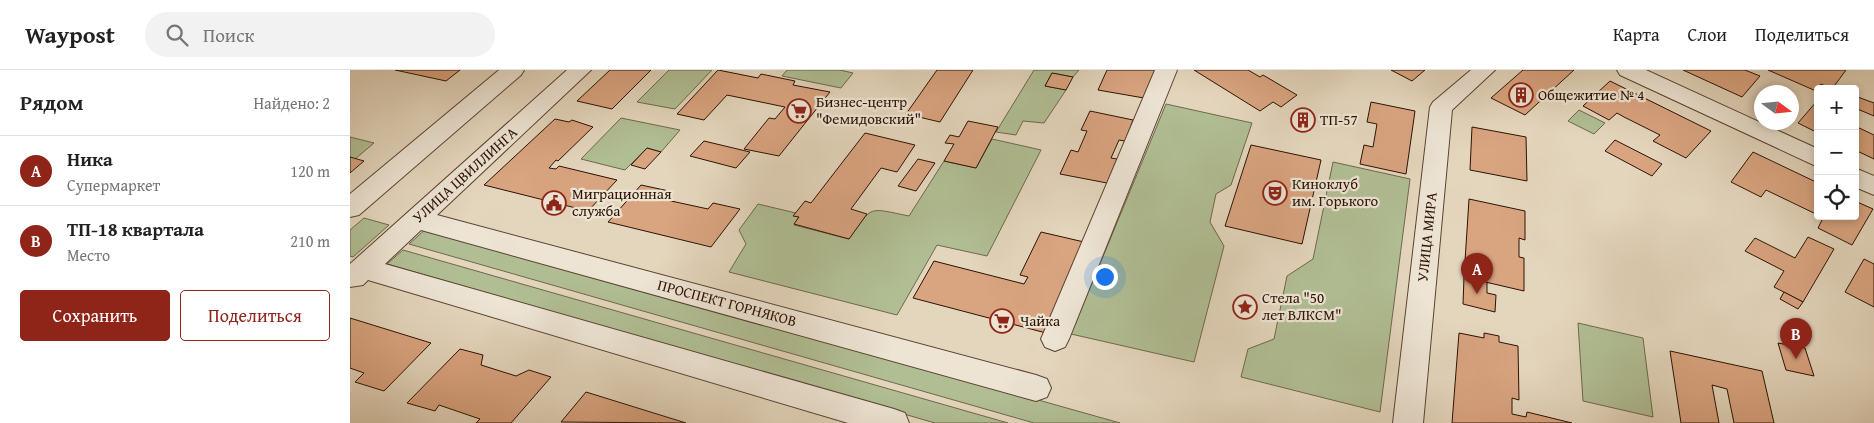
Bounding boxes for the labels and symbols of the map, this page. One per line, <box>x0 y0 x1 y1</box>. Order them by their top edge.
building icon: Общежитие № 4 <box>1508 82 1534 108</box>
place label: Общежитие № 4 <box>1538 84 1645 105</box>
north arrow <box>1754 85 1799 130</box>
place label: Бизнес-центр "Фемидовский" <box>816 91 921 129</box>
supermarket icon: Бизнес-центр "Фемидовский" <box>786 98 812 124</box>
building icon: ТП-57 <box>1290 107 1316 133</box>
place label: ТП-57 <box>1320 109 1358 130</box>
street label: УЛИЦА ЦВИЛЛИНГА <box>408 122 522 227</box>
place label: Киноклуб им. Горького <box>1292 173 1379 211</box>
theatre icon: Киноклуб им. Горького <box>1262 180 1288 206</box>
place label: Миграционная служба <box>572 183 672 221</box>
public building icon: Миграционная служба <box>541 190 567 216</box>
street label: УЛИЦА МИРА <box>1411 191 1442 283</box>
pin: A <box>1461 253 1493 294</box>
your location <box>1092 264 1118 290</box>
street label: ПРОСПЕКТ ГОРНЯКОВ <box>655 274 799 331</box>
place label: Стела "50 лет ВЛКСМ" <box>1262 287 1342 325</box>
place icon: Стела "50 лет ВЛКСМ" <box>1232 294 1258 320</box>
supermarket icon: Чайка <box>989 308 1015 334</box>
place label: Чайка <box>1020 310 1061 331</box>
pin: B <box>1780 318 1812 359</box>

